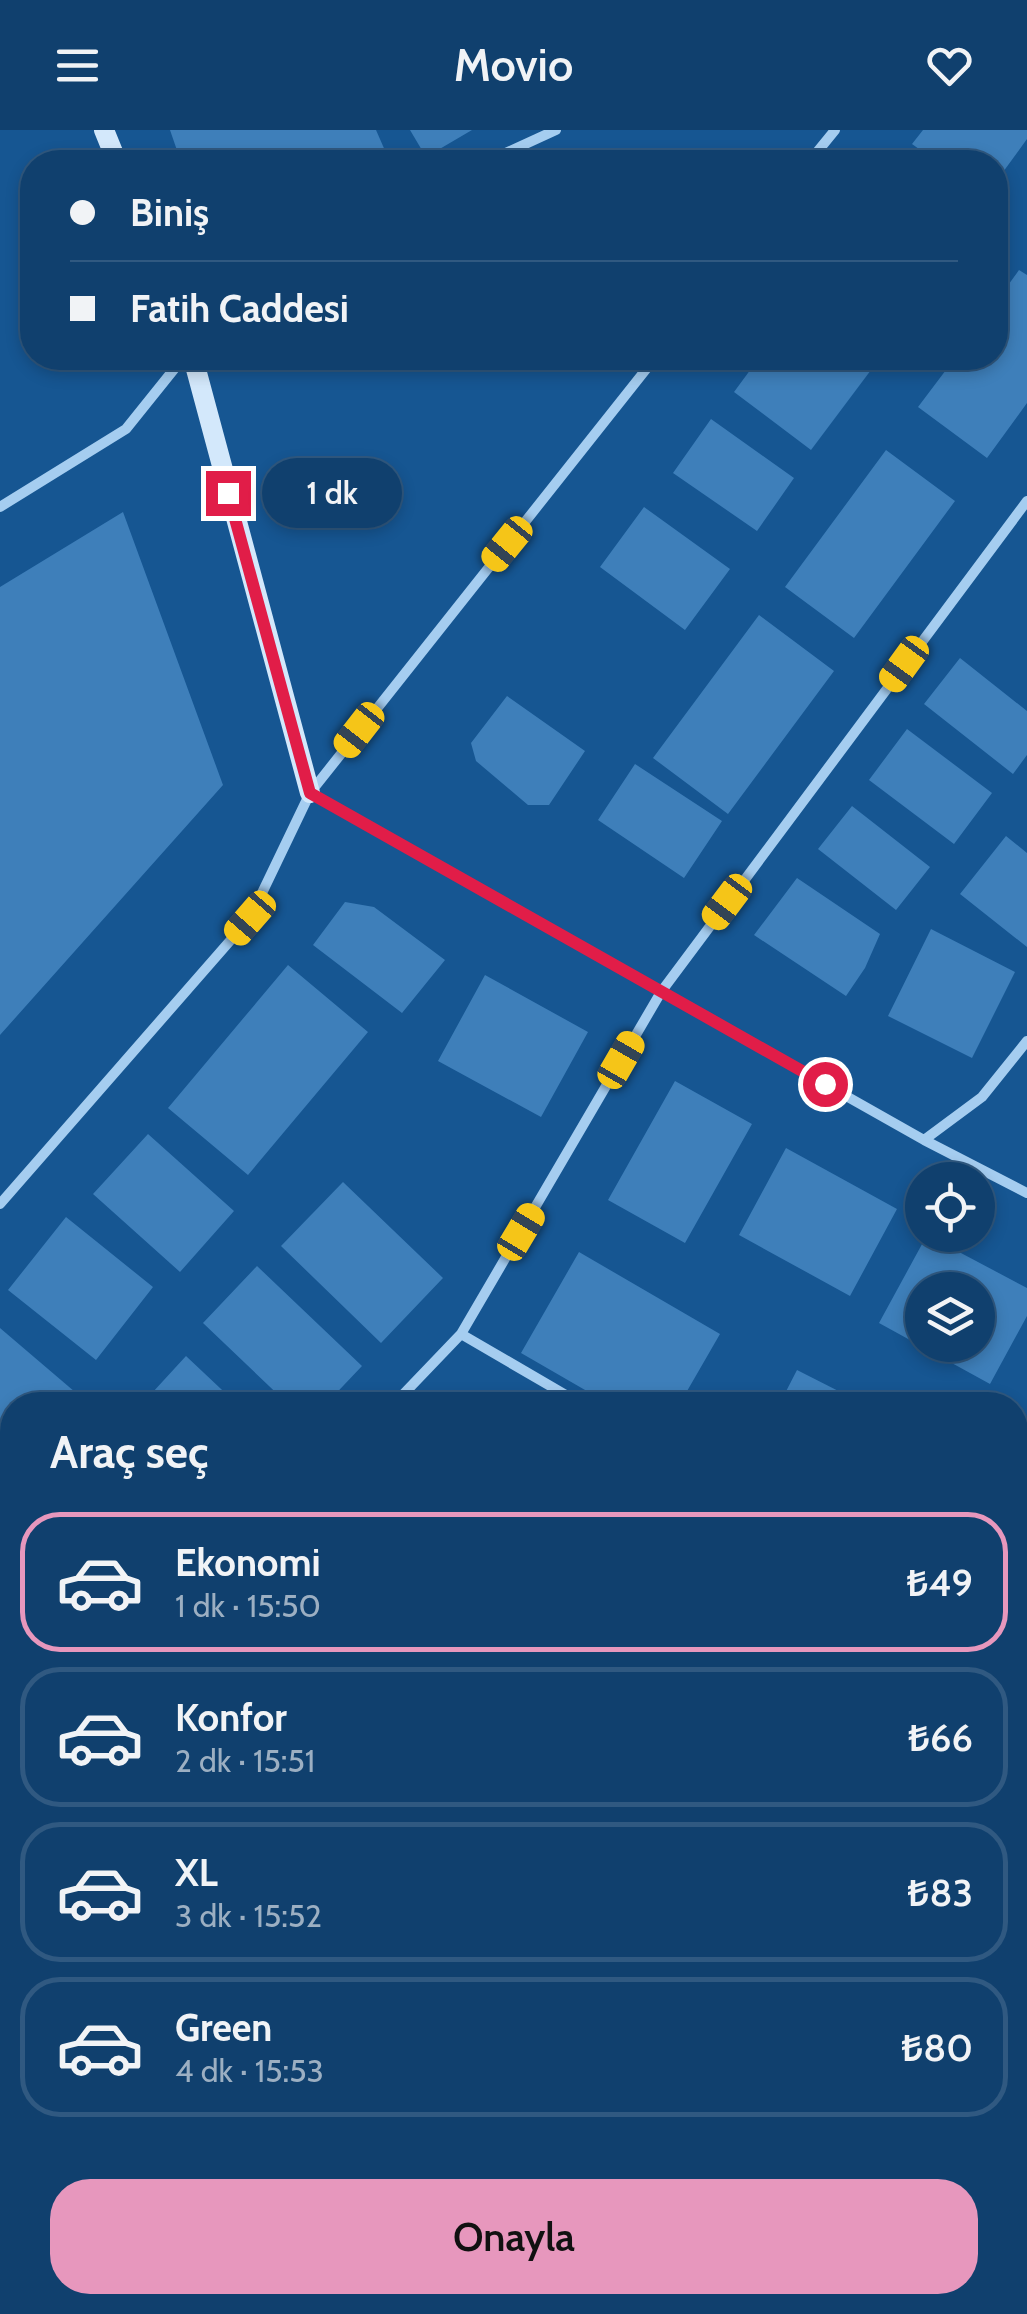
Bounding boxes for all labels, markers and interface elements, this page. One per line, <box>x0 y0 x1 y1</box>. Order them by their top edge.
icon: menu <box>50 38 105 93</box>
text: Movio <box>454 38 573 92</box>
icon: heart <box>922 38 977 93</box>
text: Biniş <box>130 189 209 236</box>
text: Fatih Caddesi <box>130 285 349 332</box>
callout: 1 dk <box>263 458 403 528</box>
route end <box>206 471 251 516</box>
text: 1 dk <box>306 473 358 512</box>
car <box>476 511 538 577</box>
car <box>874 631 934 697</box>
car <box>329 697 389 763</box>
car <box>697 869 757 935</box>
car <box>219 886 281 950</box>
car <box>593 1027 649 1093</box>
route start <box>803 1062 848 1107</box>
map controls <box>905 1162 995 1362</box>
button: locate <box>905 1162 995 1252</box>
car <box>493 1199 549 1265</box>
button: layers <box>905 1272 995 1362</box>
text: Araç seç <box>50 1425 208 1479</box>
icon: car <box>55 1537 145 1627</box>
text: Ekonomi <box>175 1539 321 1586</box>
text: ₺49 <box>906 1559 973 1606</box>
text: 1 dk · 15:50 <box>175 1586 321 1625</box>
icon: car <box>55 1692 145 1782</box>
text: Konfor <box>175 1694 287 1741</box>
text: ₺66 <box>908 1714 973 1761</box>
text: 2 dk · 15:51 <box>175 1741 315 1780</box>
icon: car <box>55 1847 145 1937</box>
text: XL <box>175 1849 218 1896</box>
text: ₺83 <box>907 1869 973 1916</box>
text: 3 dk · 15:52 <box>175 1896 322 1935</box>
icon: car <box>55 2002 145 2092</box>
text: Green <box>175 2004 272 2051</box>
text: ₺80 <box>901 2024 973 2071</box>
text: 4 dk · 15:53 <box>175 2051 324 2090</box>
button: Onayla <box>50 2179 978 2294</box>

